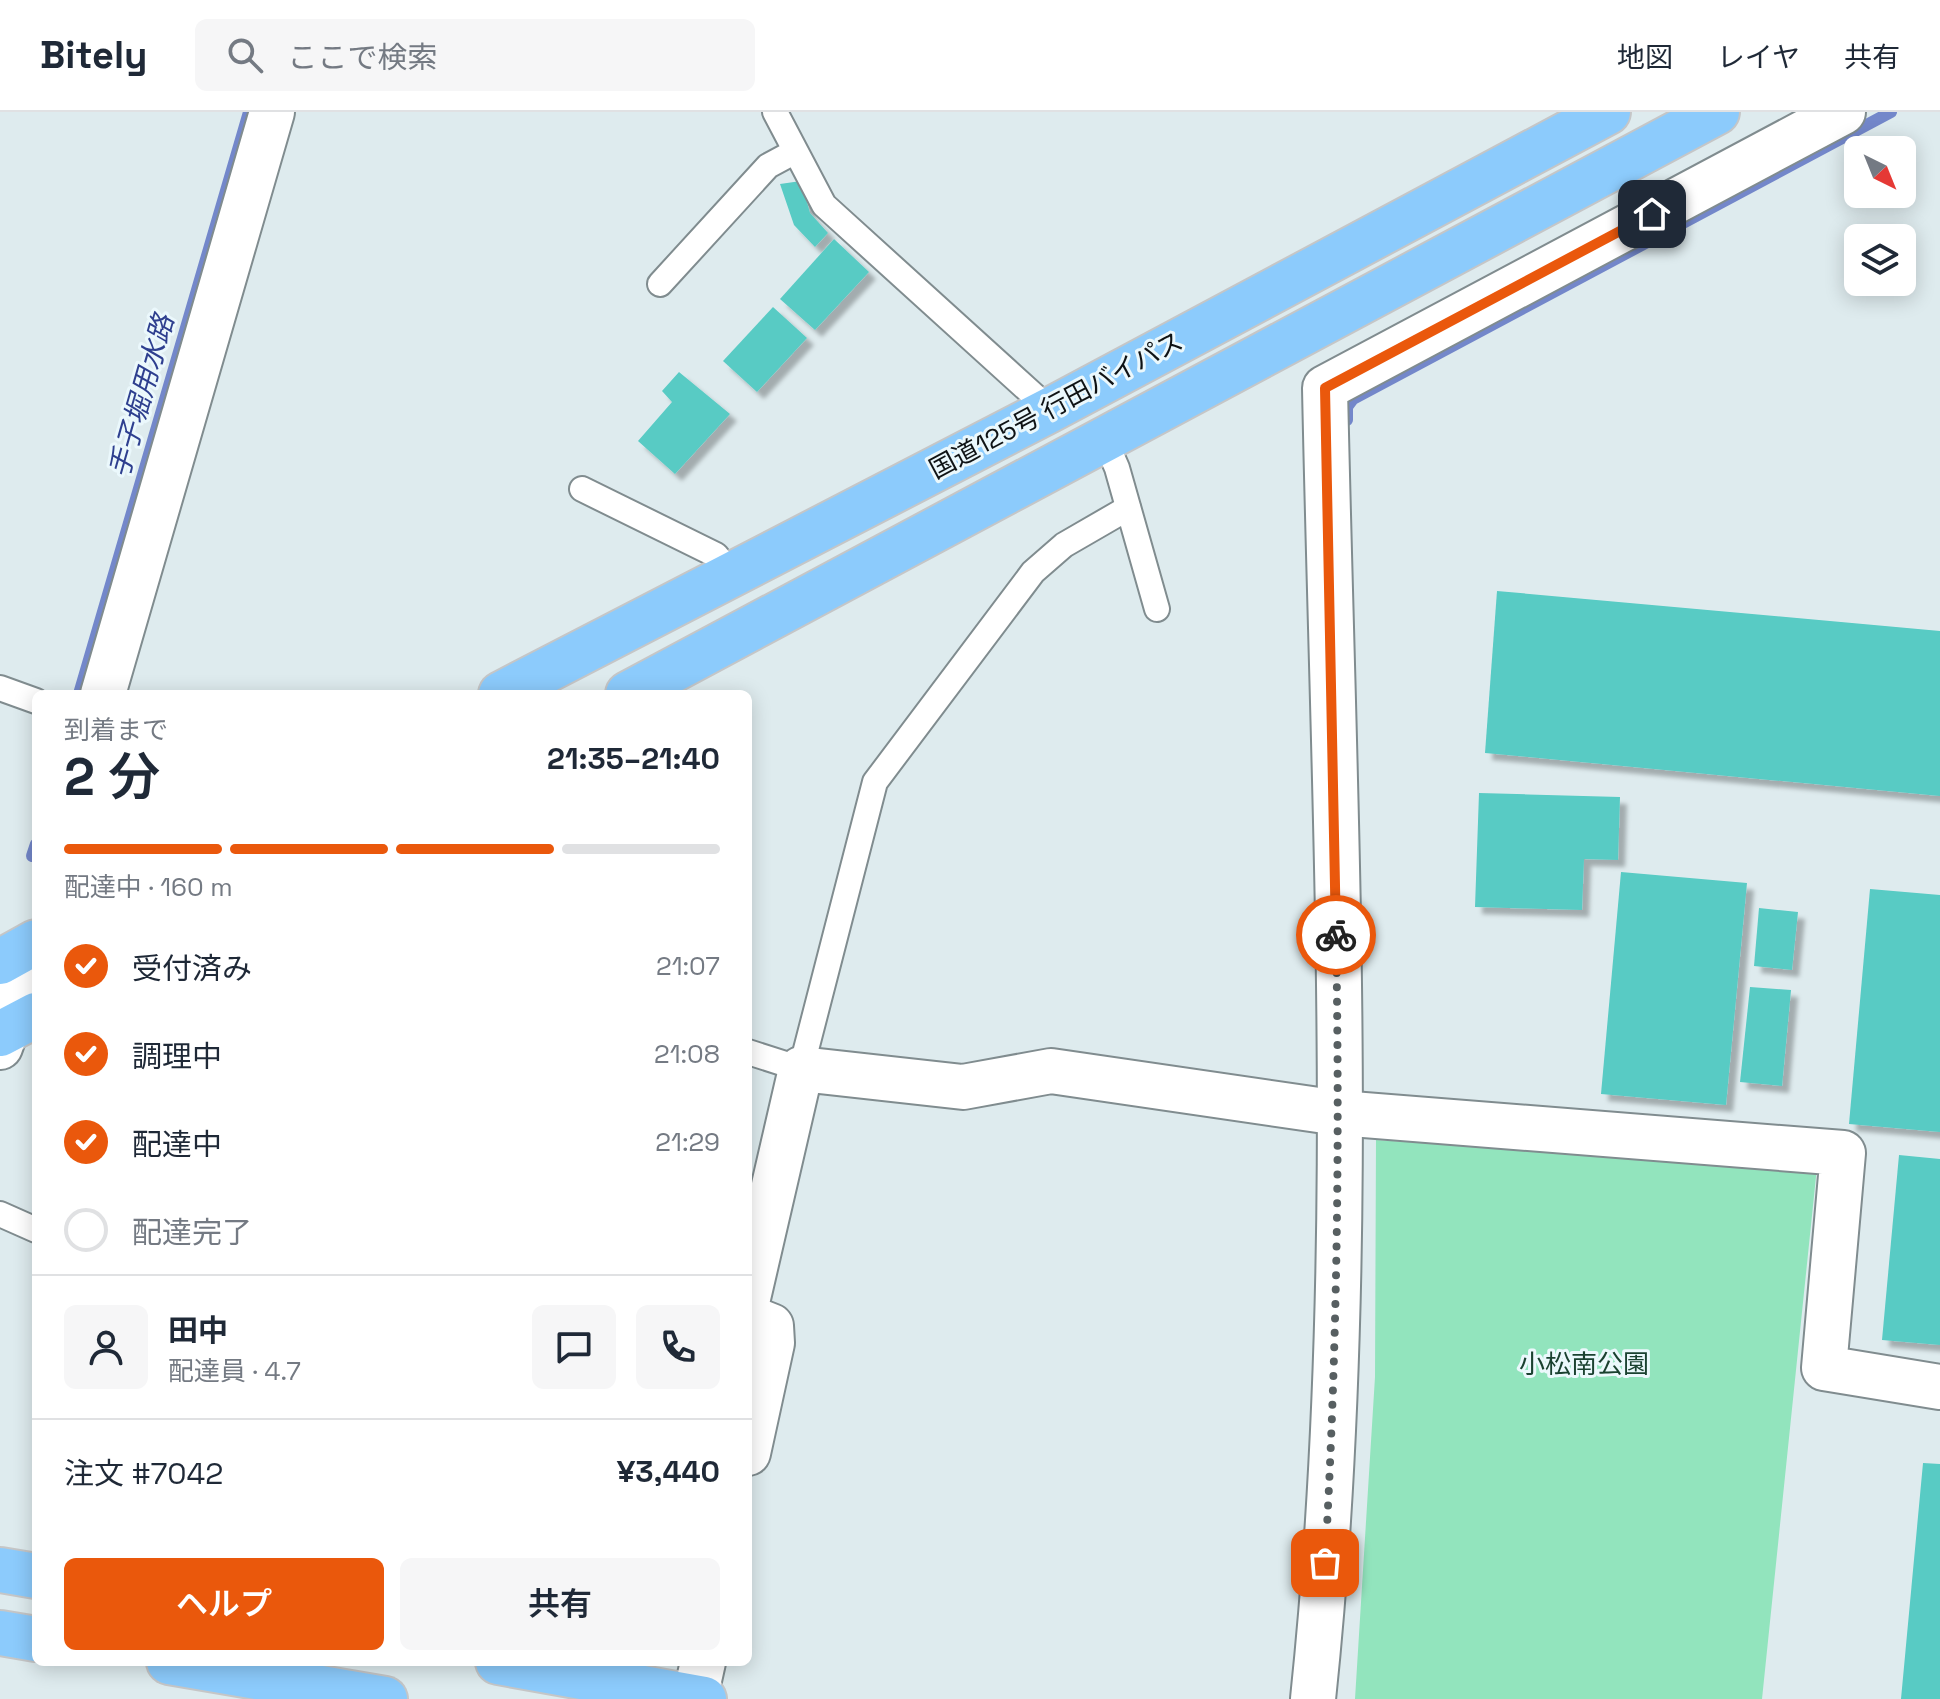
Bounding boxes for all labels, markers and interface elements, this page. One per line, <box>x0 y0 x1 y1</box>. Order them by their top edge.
search box <box>195 19 755 91</box>
text: Bitely <box>40 31 147 79</box>
icon: search <box>223 33 267 77</box>
text: ここで検索 <box>287 38 437 77</box>
text: 地図 <box>1617 39 1673 75</box>
text: レイヤ <box>1717 39 1800 75</box>
text: 共有 <box>1844 39 1900 75</box>
north arrow <box>1844 136 1916 208</box>
map controls <box>1844 136 1916 296</box>
pin <box>1618 180 1686 248</box>
icon: home <box>1630 192 1674 236</box>
button: layers <box>1844 224 1916 296</box>
water label: 手子堀用水路 <box>101 308 182 482</box>
street label: 国道125号 行田バイパス <box>923 324 1189 486</box>
text: 到着まで <box>64 713 168 747</box>
text: 21:35–21:40 <box>547 739 720 778</box>
text: 2 分 <box>64 744 160 810</box>
text: 配達中 · 160 m <box>64 870 233 904</box>
courier <box>1296 895 1376 975</box>
icon: bike <box>1314 913 1358 957</box>
icon: check <box>64 944 108 988</box>
text: 受付済み <box>132 949 252 988</box>
text: 21:07 <box>656 949 720 983</box>
icon: check <box>64 1032 108 1076</box>
text: 調理中 <box>132 1037 222 1076</box>
text: 21:08 <box>654 1037 720 1071</box>
icon: check <box>64 1120 108 1164</box>
text: 配達中 <box>132 1125 222 1164</box>
text: 21:29 <box>655 1125 720 1159</box>
text: 配達完了 <box>132 1213 252 1252</box>
button: person <box>64 1305 148 1389</box>
button: chat <box>532 1305 616 1389</box>
button: phone <box>636 1305 720 1389</box>
text: 田中 <box>168 1311 228 1350</box>
park label: 小松南公園 <box>1519 1347 1649 1381</box>
text: 配達員 · 4.7 <box>168 1354 301 1388</box>
text: ¥3,440 <box>617 1452 720 1491</box>
text: 注文 #7042 <box>64 1454 223 1493</box>
pin <box>1291 1529 1359 1597</box>
icon: bag <box>1303 1541 1347 1585</box>
button: ヘルプ <box>64 1558 384 1650</box>
button: 共有 <box>400 1558 720 1650</box>

